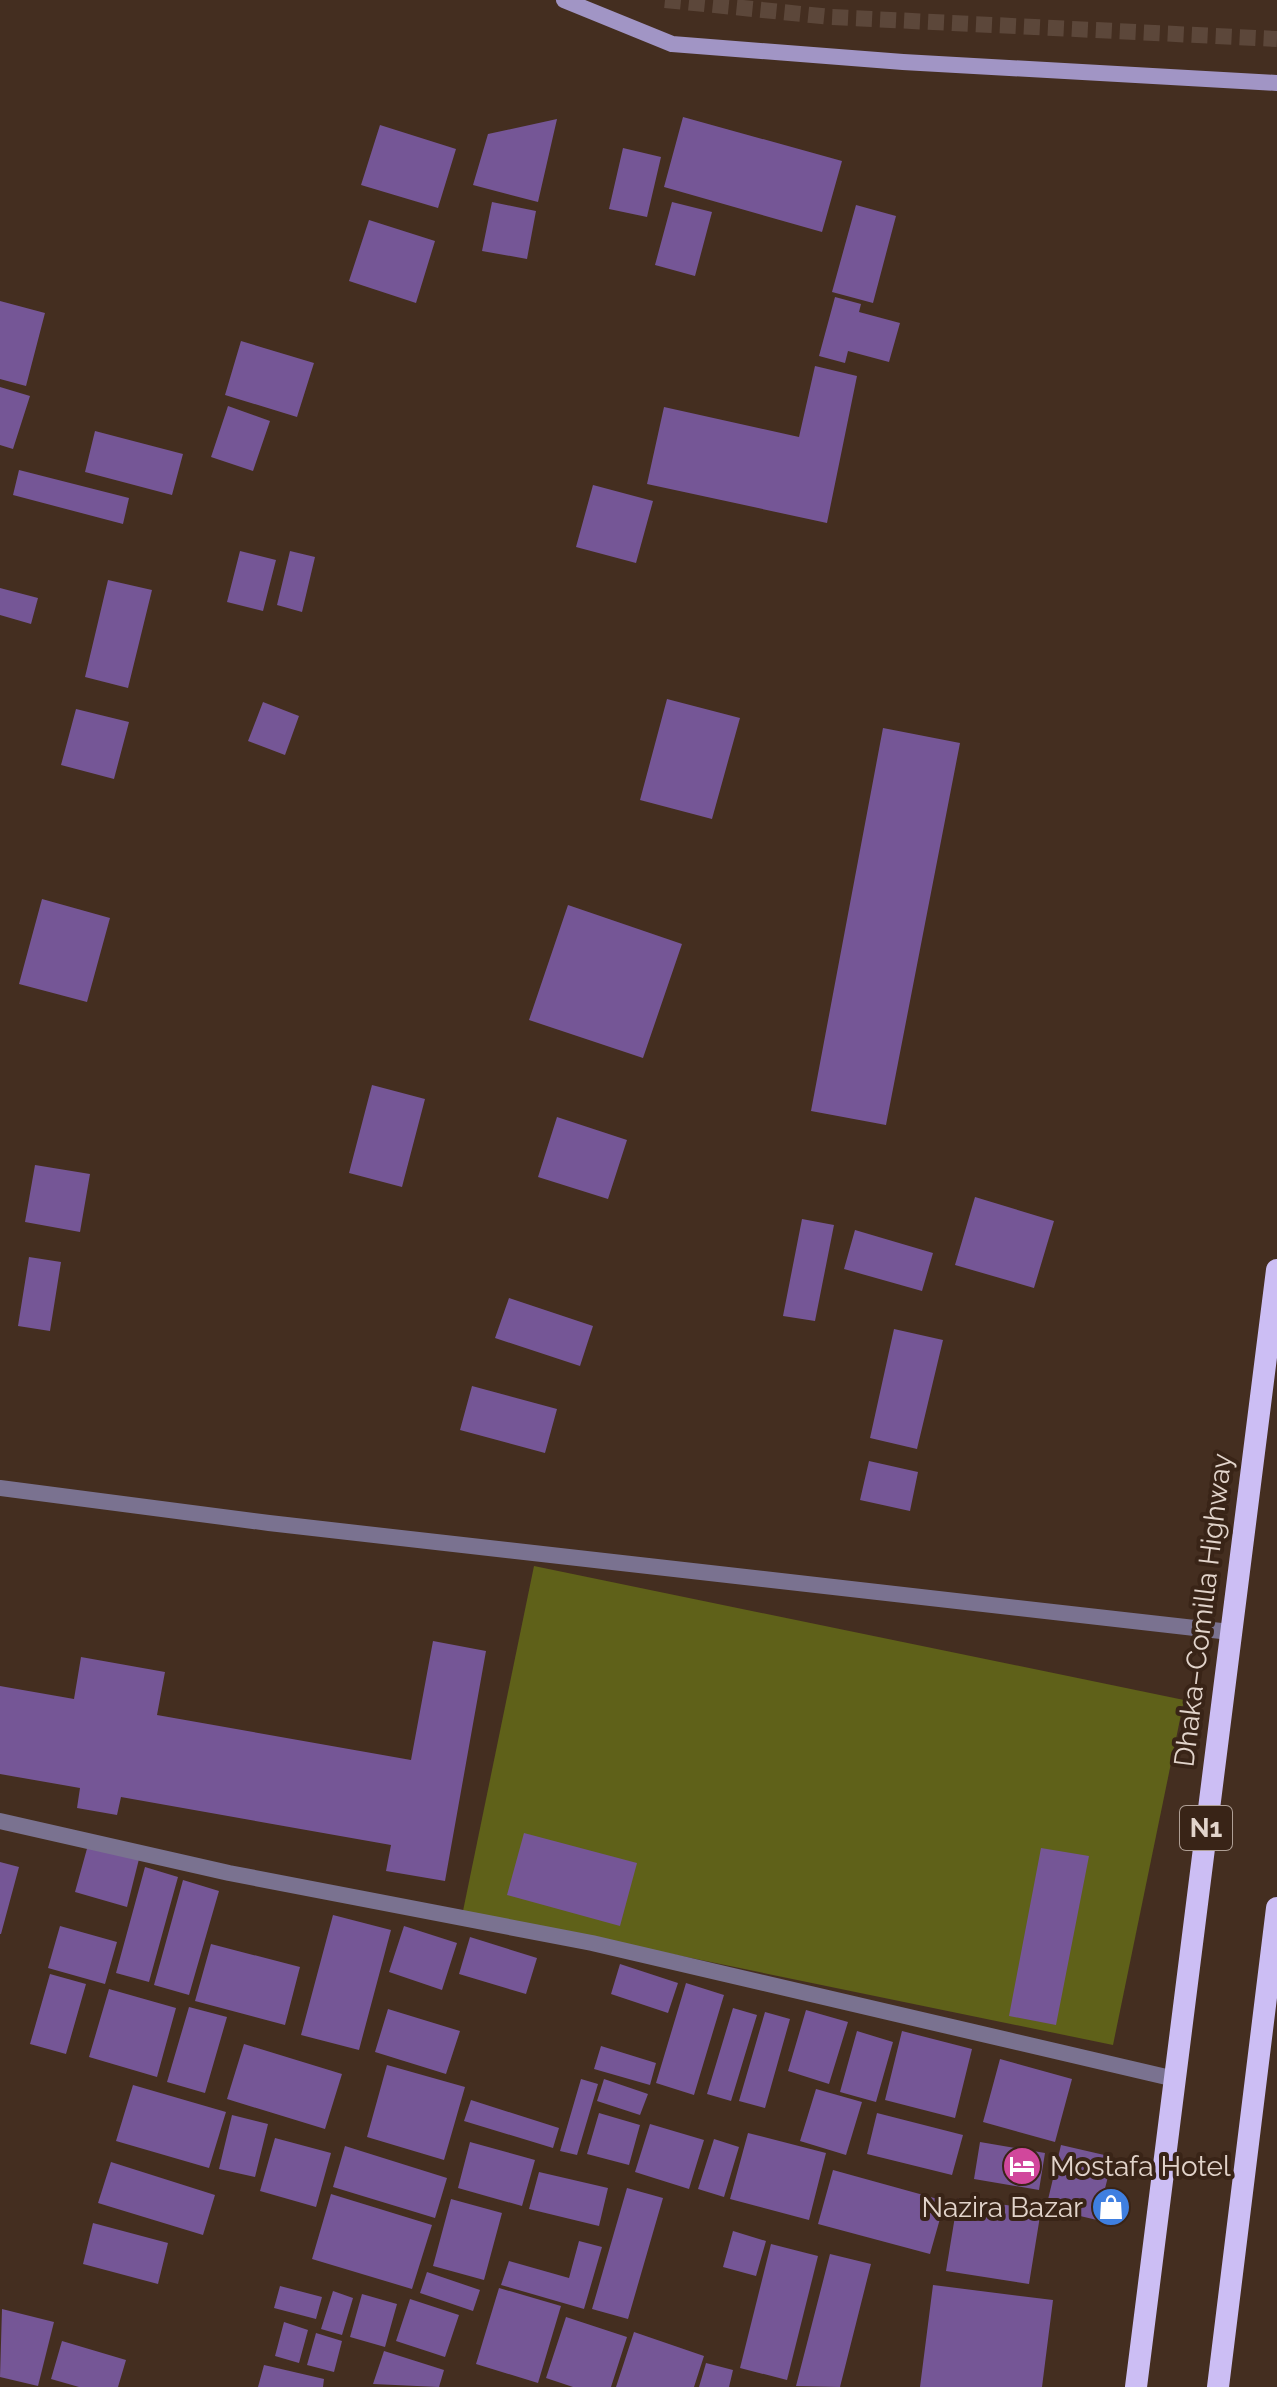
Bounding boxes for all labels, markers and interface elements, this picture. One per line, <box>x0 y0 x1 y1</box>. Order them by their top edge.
street label: Dhaka–Comilla Highway <box>1167 1451 1239 1769</box>
road number: N1 <box>1180 1806 1232 1850</box>
hotel icon: Mostafa Hotel <box>1001 2145 1043 2187</box>
place label: Mostafa Hotel <box>1050 2150 1231 2183</box>
shop icon: Nazira Bazar <box>1090 2186 1132 2228</box>
place label: Nazira Bazar <box>921 2191 1083 2224</box>

